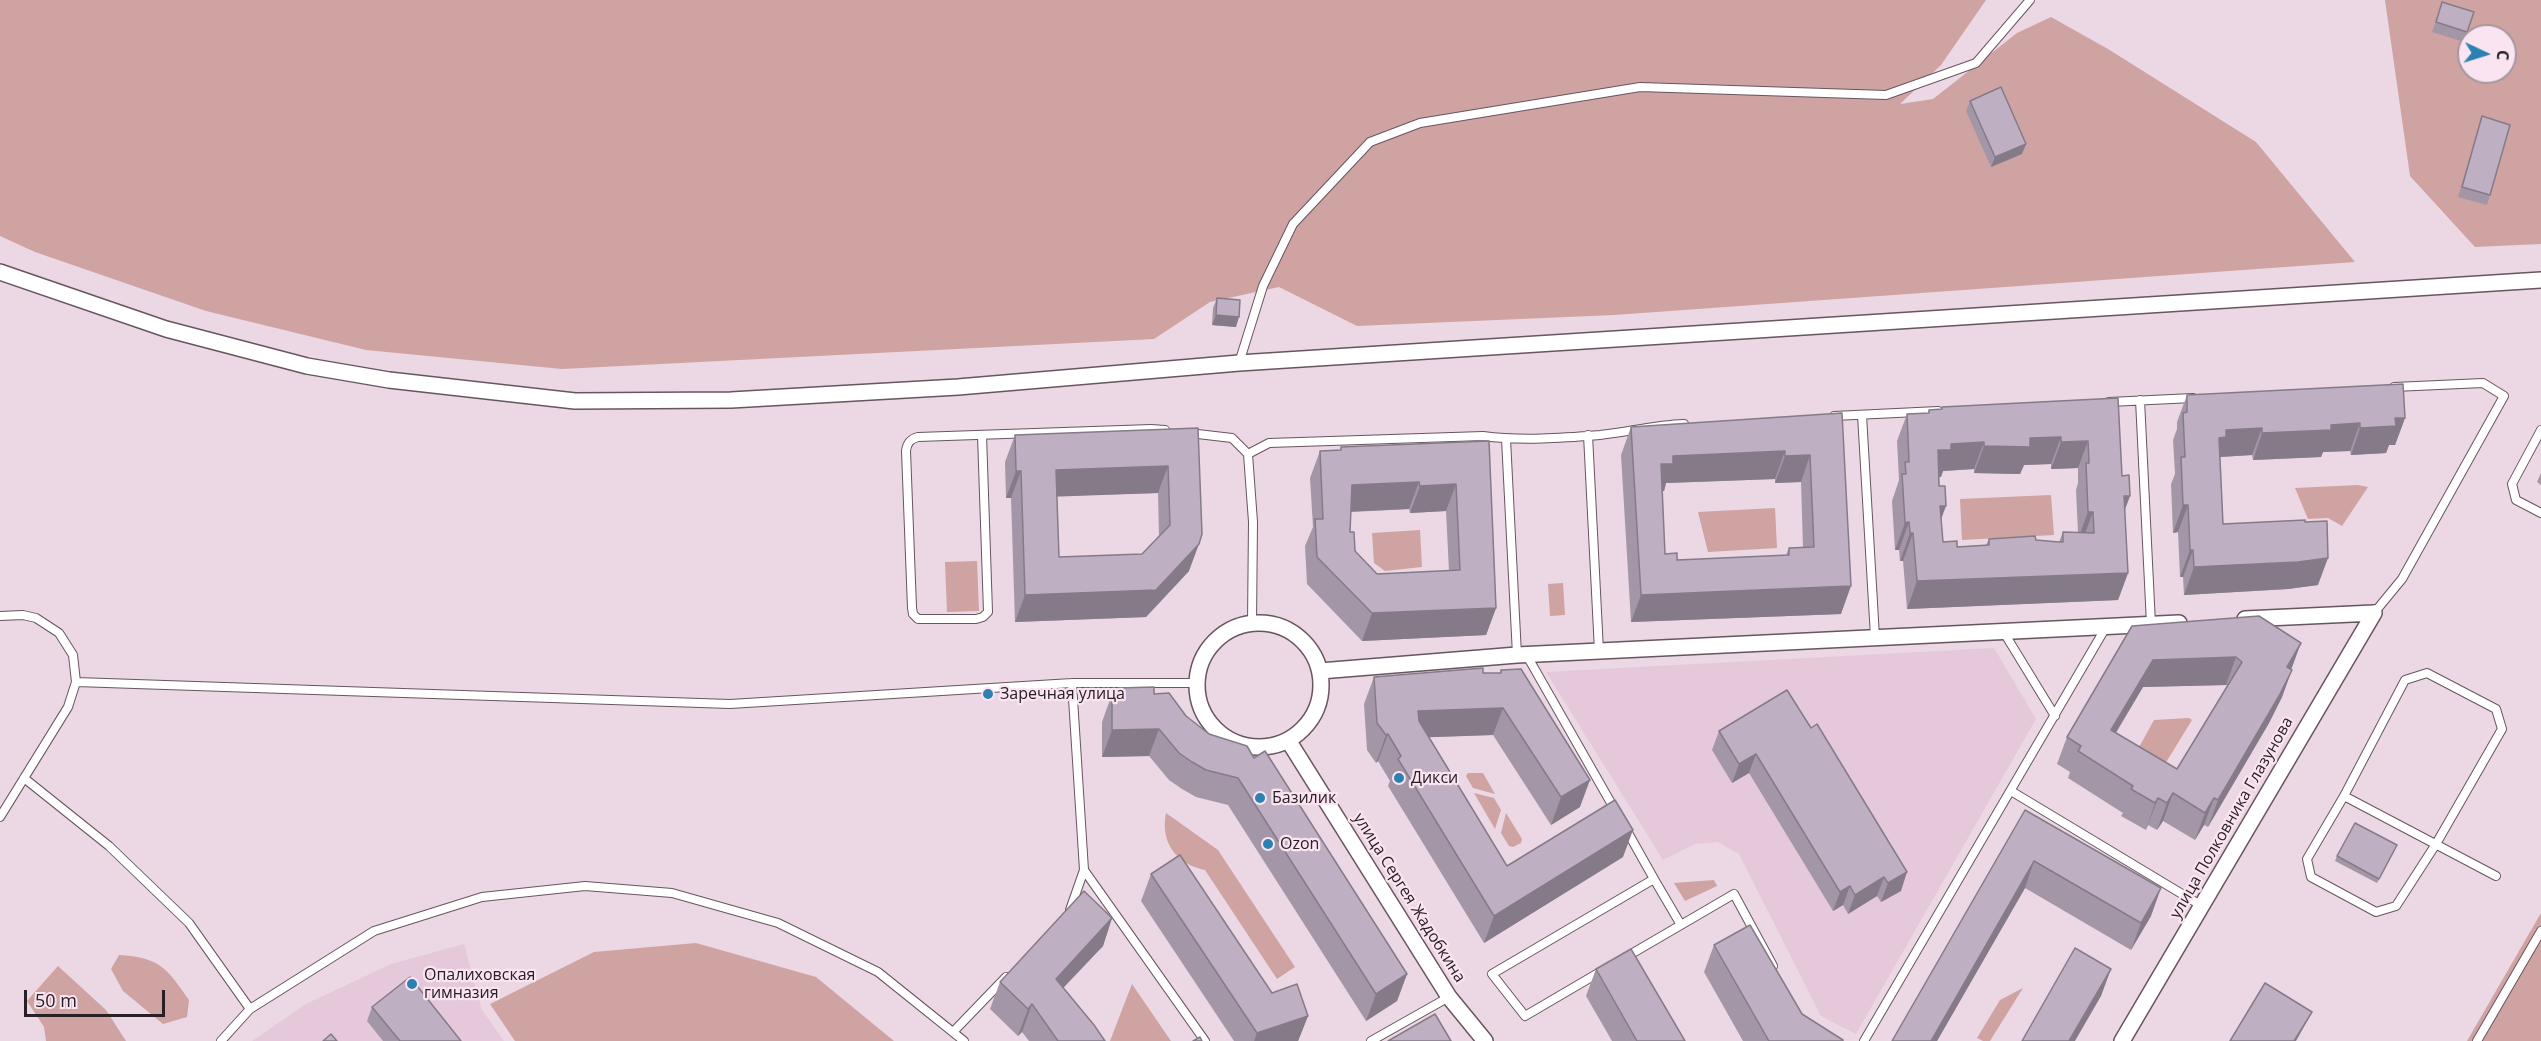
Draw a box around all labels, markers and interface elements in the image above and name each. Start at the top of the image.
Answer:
north arrow [2457,24,2517,84]
text: С [2492,49,2514,61]
place label: Заречная улица [1000,684,1125,704]
marker: Заречная улица [981,687,995,701]
street label: улица Полковника Глазунова [2166,714,2298,922]
place label: Дикси [1411,768,1458,788]
marker: Дикси [1392,771,1406,785]
place label: Базилик [1272,788,1336,808]
marker: Базилик [1253,791,1267,805]
street label: улица Сергея Жадобкина [1349,810,1469,986]
place label: Ozon [1280,834,1319,854]
marker: Ozon [1261,837,1275,851]
place label: Опалиховская гимназия [424,965,535,1003]
marker: Опалиховская гимназия [405,977,419,991]
scale bar [27,978,168,1016]
text: 50 m [35,988,77,1012]

